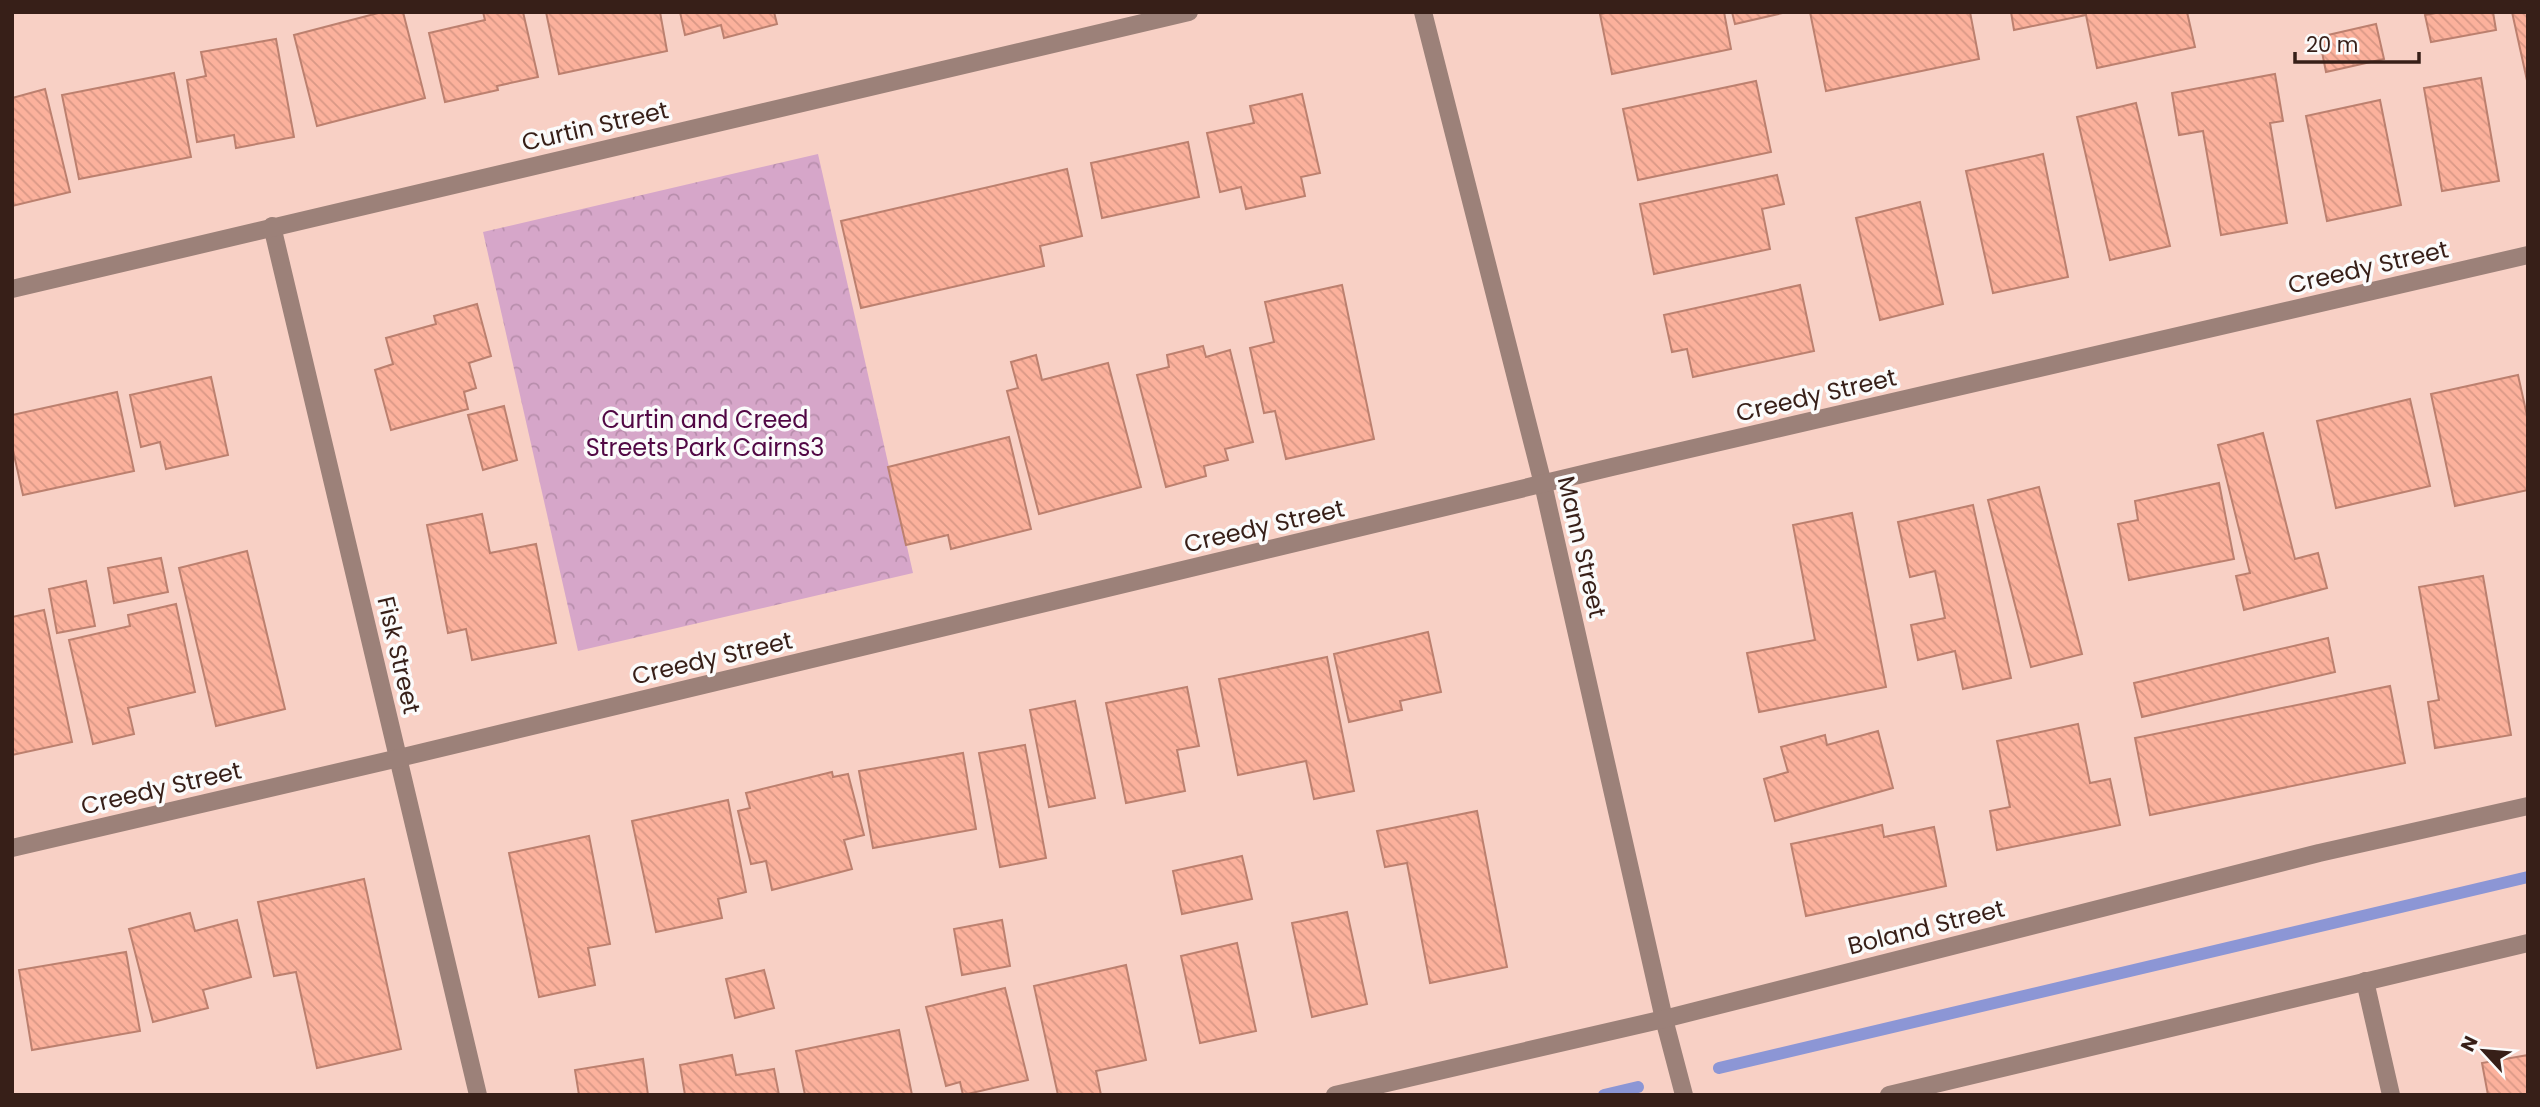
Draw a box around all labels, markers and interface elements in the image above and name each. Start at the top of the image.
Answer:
scale bar [2295,21,2419,65]
text: 20 m [2306,30,2359,59]
street label: Curtin Street [518,93,672,159]
street label: Creedy Street [2285,233,2451,301]
street label: Creedy Street [1733,361,1899,429]
park label: Curtin and Creed Streets Park Cairns3 [586,403,824,464]
street label: Mann Street [1550,473,1614,621]
street label: Creedy Street [1181,492,1347,560]
street label: Fisk Street [369,593,429,717]
street label: Creedy Street [629,624,795,692]
street label: Creedy Street [78,754,244,822]
street label: Boland Street [1844,892,2008,962]
north arrow [2449,1016,2519,1086]
text: N [2454,1031,2484,1056]

